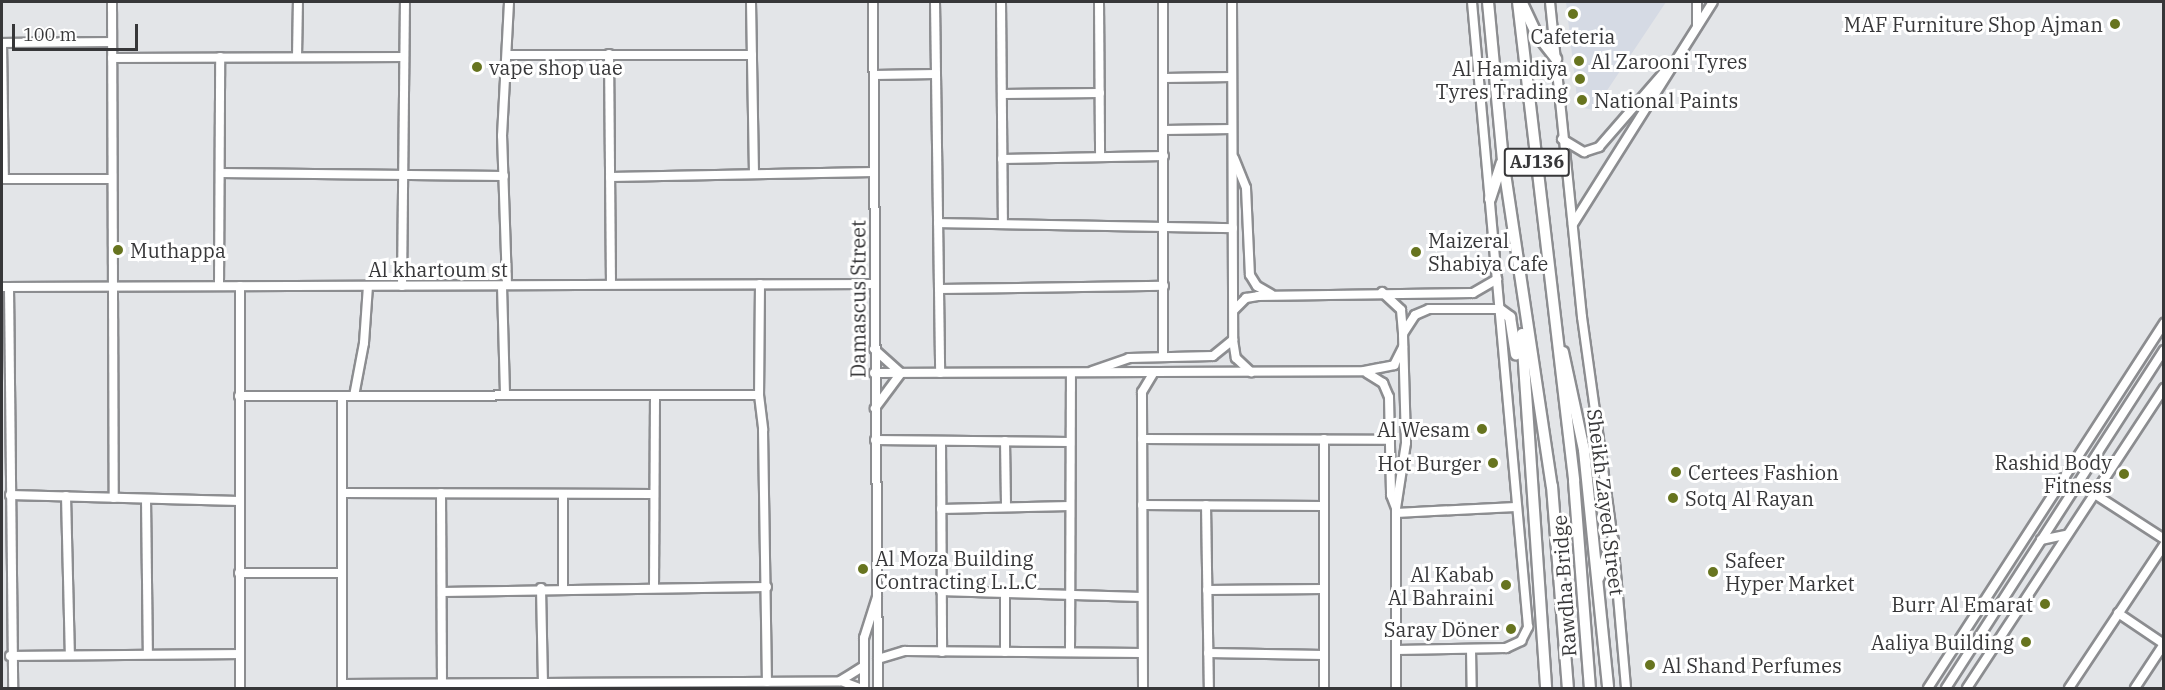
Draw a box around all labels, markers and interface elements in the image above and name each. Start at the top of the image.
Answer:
marker: Cafeteria [1566,7,1580,21]
scale bar [15,12,141,50]
place label: MAF Furniture Shop Ajman [1844,12,2103,36]
marker: MAF Furniture Shop Ajman [2108,17,2122,31]
text: 100 m [23,23,77,46]
place label: Cafeteria [1531,24,1615,48]
place label: Al Zarooni Tyres [1591,49,1747,73]
marker: Al Zarooni Tyres [1572,54,1586,68]
place label: vape shop uae [489,55,623,79]
place label: Al Hamidiya Tyres Trading [1436,56,1568,103]
marker: vape shop uae [470,60,484,74]
marker: Al Hamidiya Tyres Trading [1573,72,1587,86]
place label: National Paints [1594,88,1738,112]
marker: National Paints [1575,93,1589,107]
road number: AJ136 [1502,147,1572,177]
street label: Damascus Street [846,220,870,378]
place label: Maizeral Shabiya Cafe [1428,228,1548,275]
place label: Muthappa [130,238,226,262]
marker: Muthappa [111,243,125,257]
marker: Maizeral Shabiya Cafe [1409,245,1423,259]
street label: Al khartoum st [368,257,508,281]
street label: Sheikh Zayed Street [1583,407,1629,597]
place label: Al Wesam [1377,417,1470,441]
marker: Al Wesam [1475,422,1489,436]
place label: Rashid Body Fitness [1995,450,2112,497]
place label: Hot Burger [1378,451,1481,475]
marker: Hot Burger [1486,456,1500,470]
place label: Certees Fashion [1688,460,1839,484]
marker: Certees Fashion [1669,465,1683,479]
marker: Rashid Body Fitness [2117,467,2131,481]
place label: Sotq Al Rayan [1685,486,1814,510]
marker: Sotq Al Rayan [1666,491,1680,505]
street label: Rawdha Bridge [1547,514,1581,658]
place label: Al Moza Building Contracting L.L.C [875,546,1037,593]
place label: Safeer Hyper Market [1725,548,1854,595]
marker: Al Moza Building Contracting L.L.C [856,562,870,576]
place label: Al Kabab Al Bahraini [1388,562,1494,609]
marker: Safeer Hyper Market [1706,565,1720,579]
marker: Al Kabab Al Bahraini [1499,578,1513,592]
place label: Burr Al Emarat [1891,592,2033,616]
marker: Burr Al Emarat [2038,597,2052,611]
place label: Saray Döner [1384,617,1499,641]
marker: Saray Döner [1504,622,1518,636]
place label: Aaliya Building [1871,630,2014,654]
marker: Aaliya Building [2019,635,2033,649]
place label: Al Shand Perfumes [1662,653,1842,677]
marker: Al Shand Perfumes [1643,658,1657,672]

